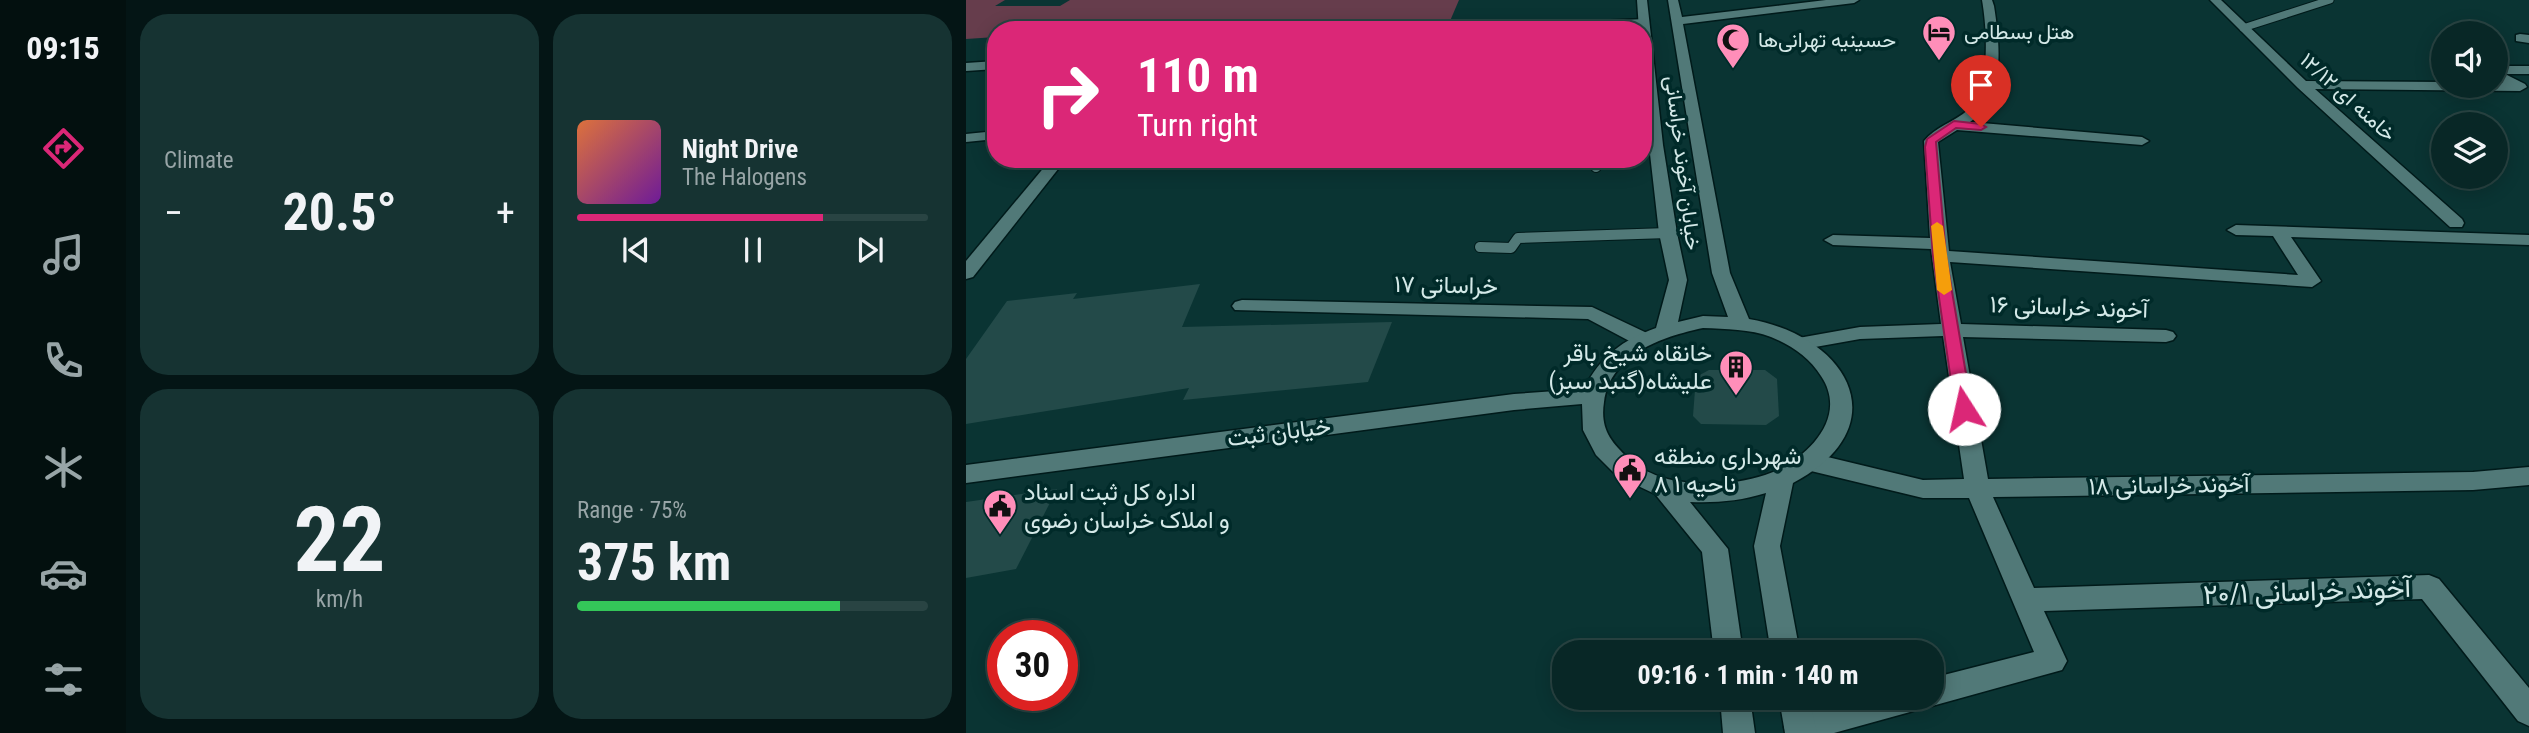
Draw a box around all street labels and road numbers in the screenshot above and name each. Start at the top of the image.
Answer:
street label: خامنه ای ۱۲/۱۲ [2295,48,2401,146]
street label: خیابان آخوند خراسانی [1659,74,1706,252]
street label: خراساتی ۱۷ [1394,270,1498,301]
street label: آخوند خراسانی ۱۶ [1989,290,2151,325]
street label: خیابان ثبت [1226,412,1332,452]
street label: آخوند خراسانی ۱۸ [2088,470,2252,501]
street label: آخوند خراسانی ۲۰/۱ [2202,571,2414,612]

